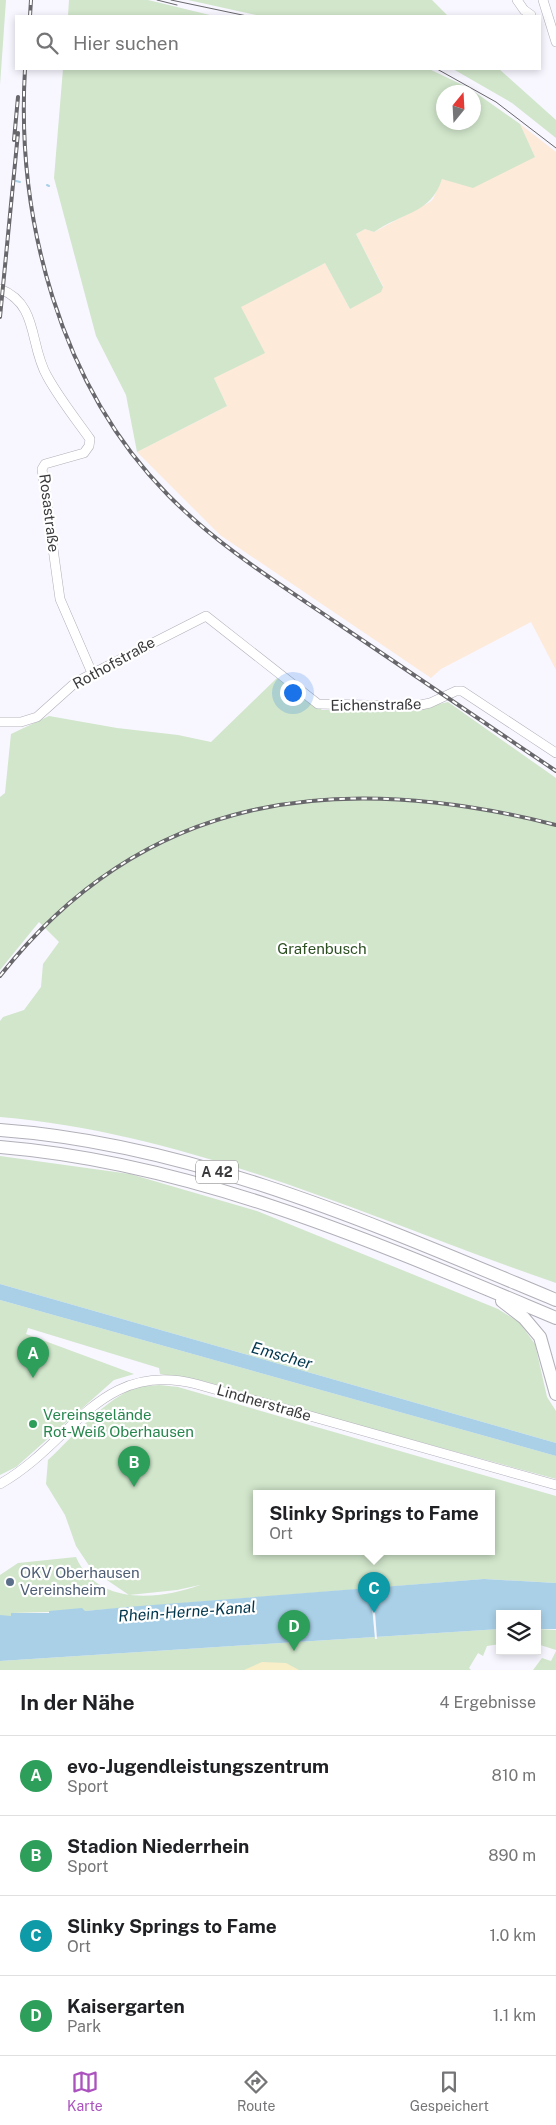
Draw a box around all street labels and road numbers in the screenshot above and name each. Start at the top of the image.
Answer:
street label: Rosastraße [36,473,63,553]
street label: Rothofstraße [70,633,158,692]
street label: Eichenstraße [330,695,422,714]
road number: A 42 [196,1160,238,1184]
street label: Lindnerstraße [215,1381,313,1424]

